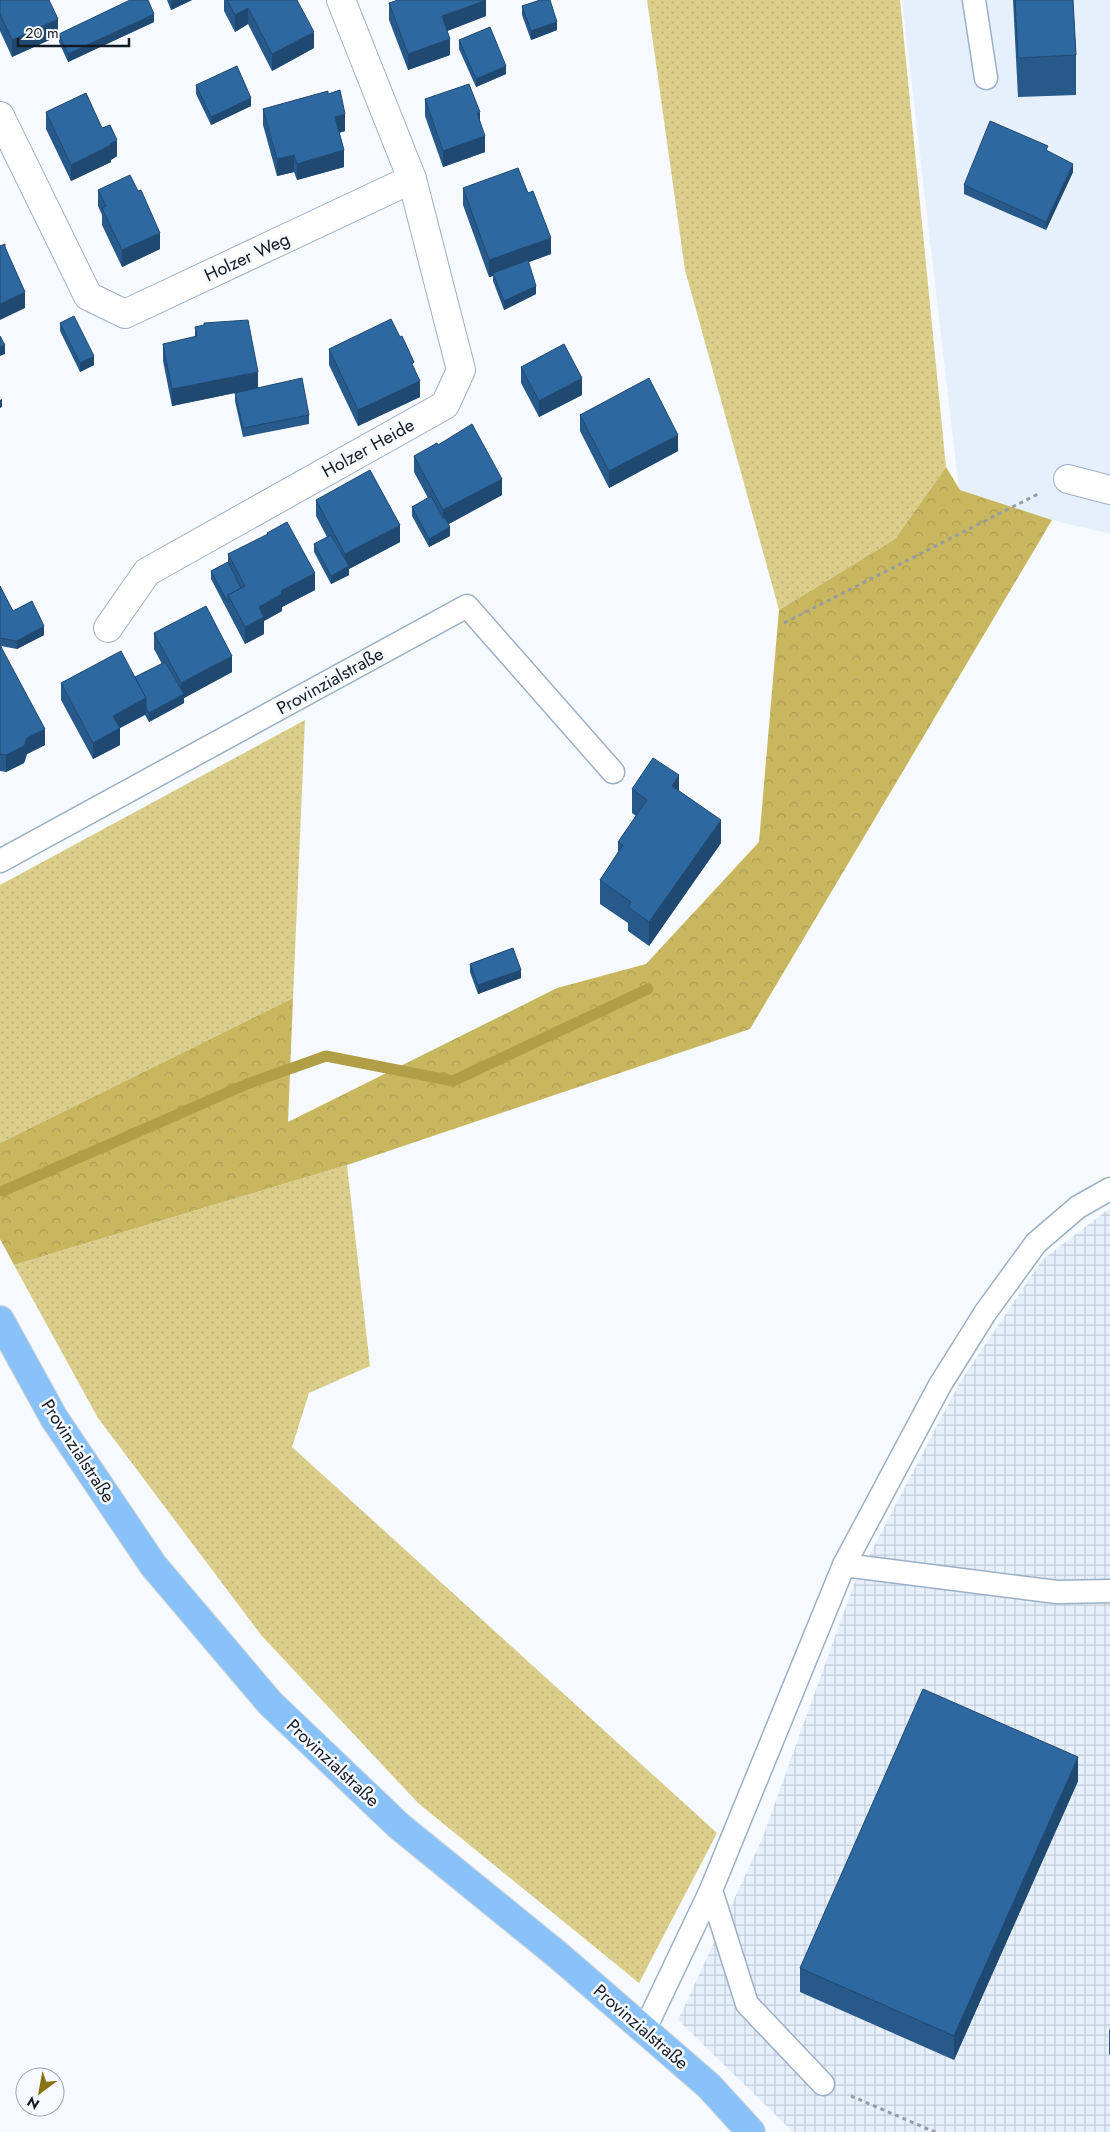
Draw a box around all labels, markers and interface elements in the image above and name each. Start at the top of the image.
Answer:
scale bar [18,15,129,47]
text: 20 m [25,22,59,44]
street label: Holzer Weg [200,226,294,288]
street label: Holzer Heide [317,412,419,484]
street label: Provinzialstraße [272,641,388,721]
street label: Provinzialstraße [35,1394,121,1508]
street label: Provinzialstraße [281,1713,385,1813]
street label: Provinzialstraße [588,1978,694,2076]
north arrow [15,2067,65,2117]
text: N [23,2092,43,2114]

